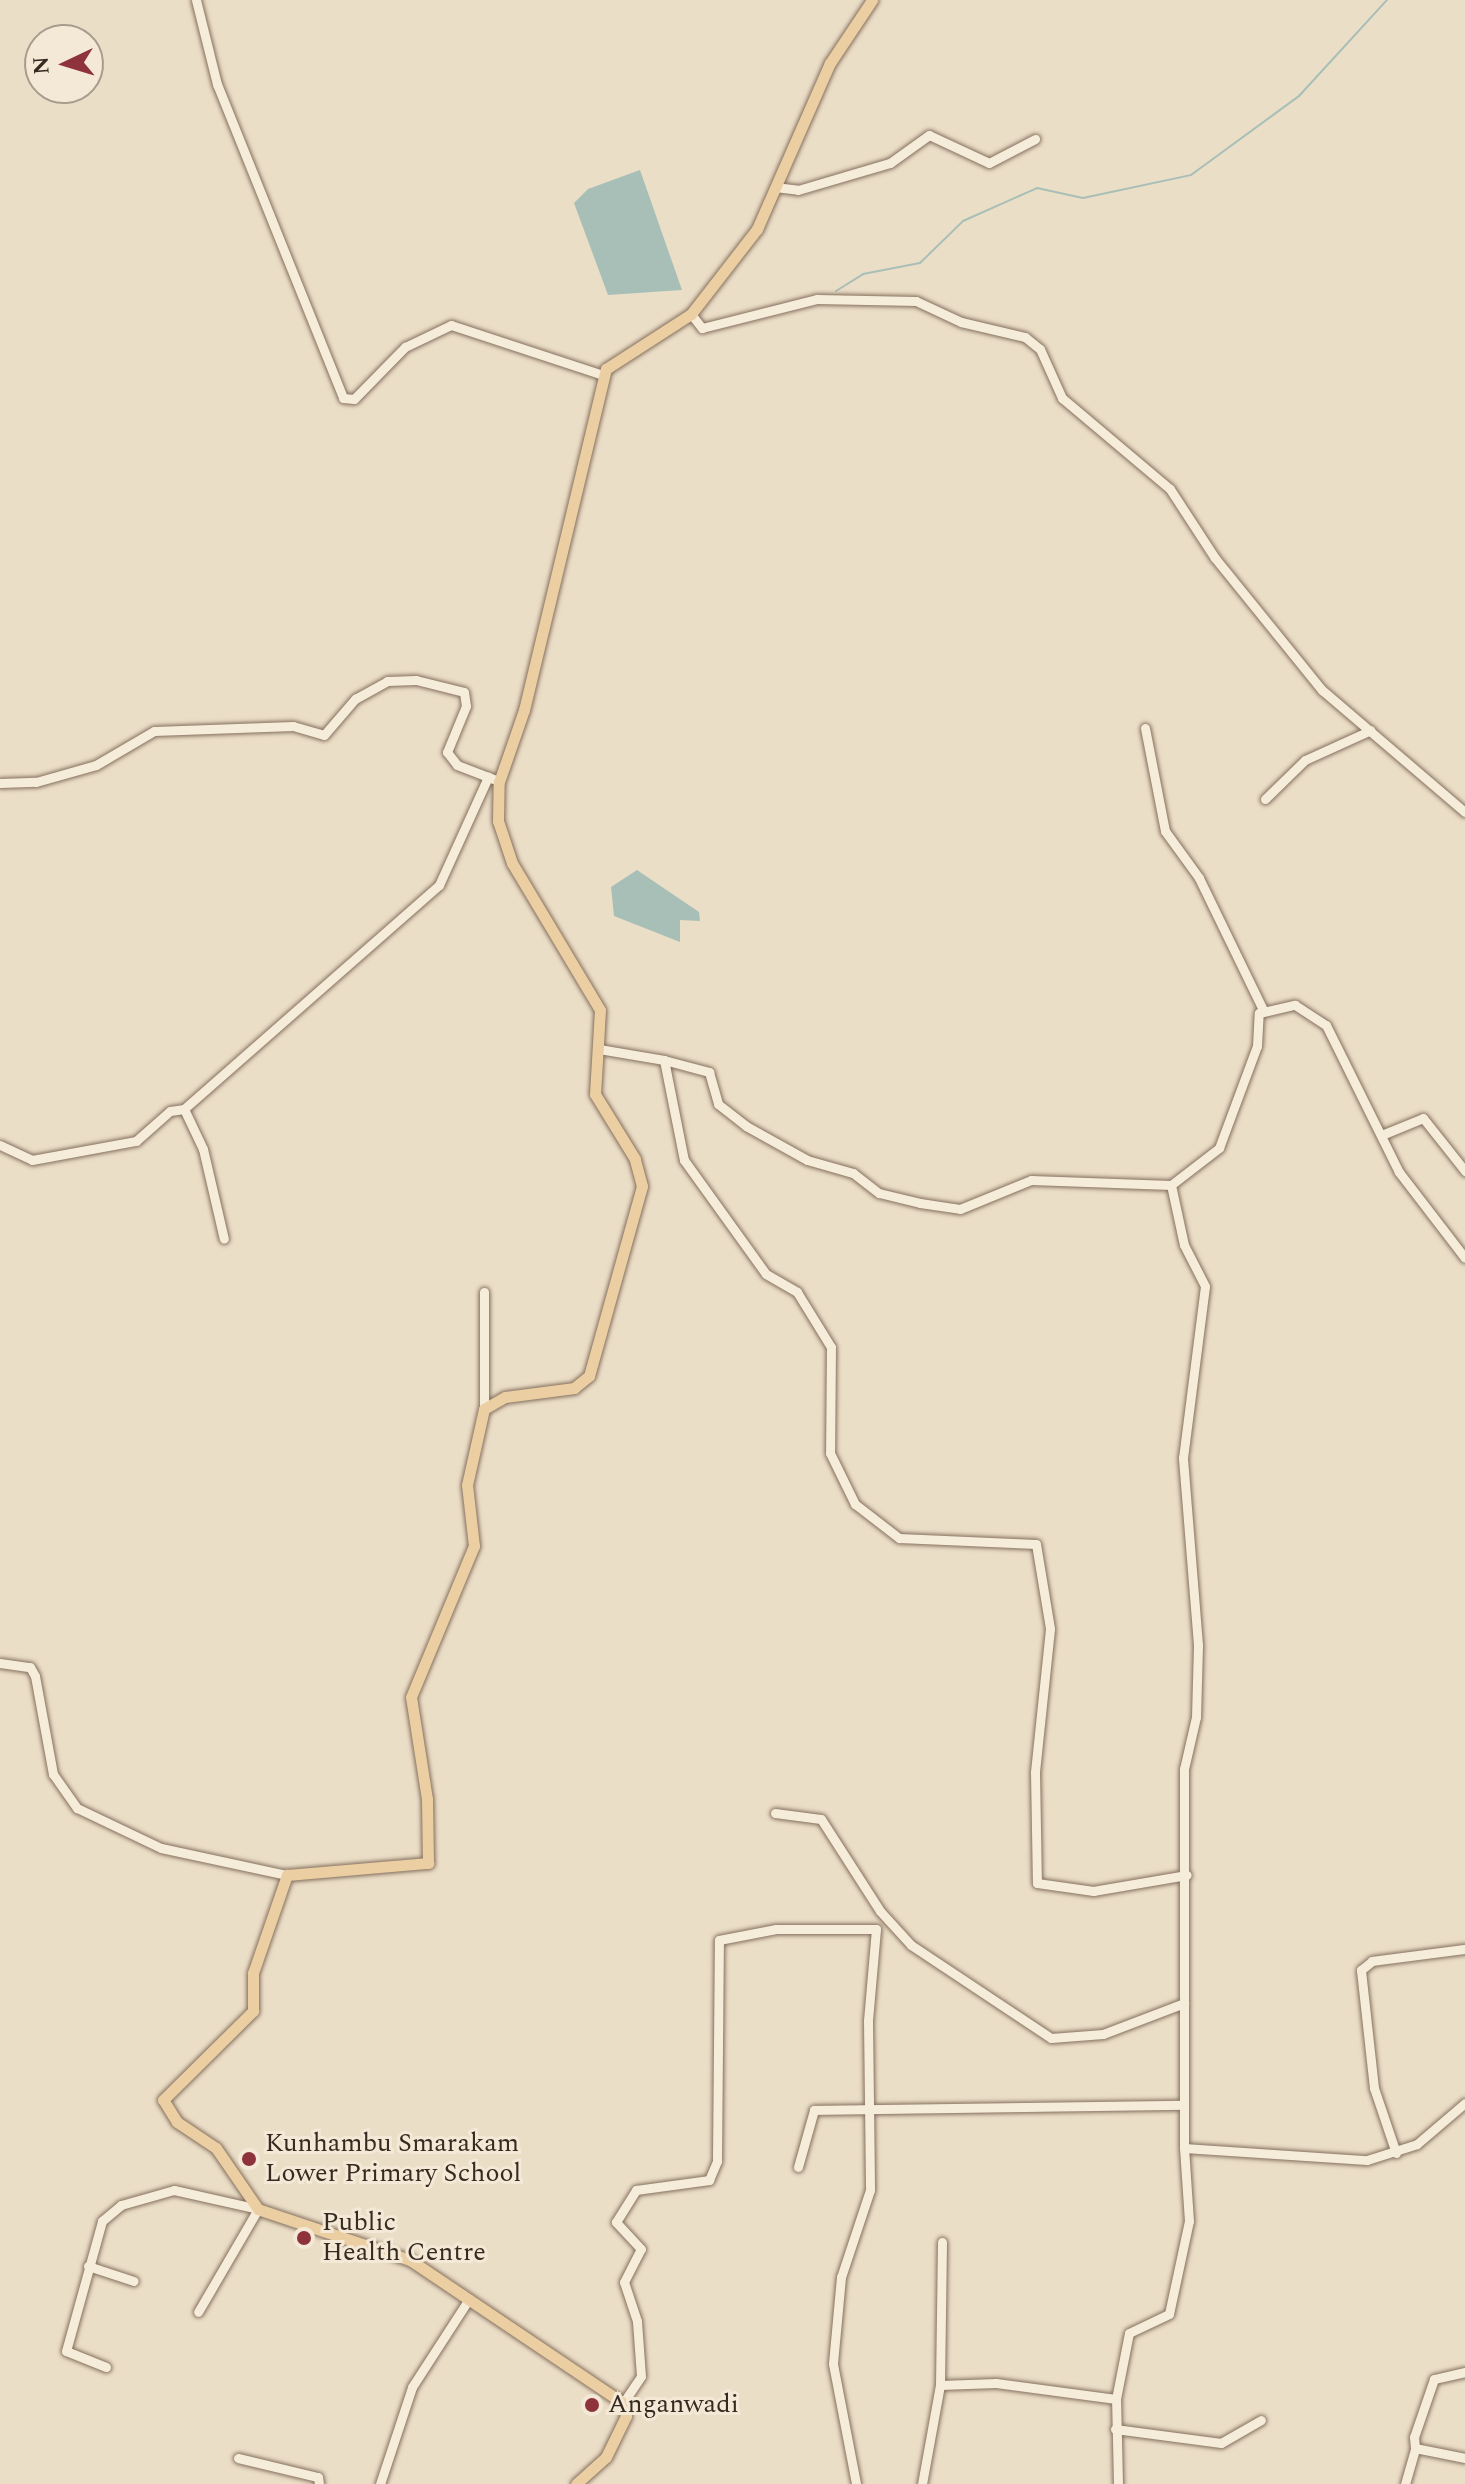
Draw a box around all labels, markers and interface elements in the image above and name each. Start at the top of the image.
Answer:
north arrow [24,24,104,104]
text: N [24,55,59,76]
place label: Kunhambu Smarakam Lower Primary School [265,2128,521,2190]
marker: Kunhambu Smarakam Lower Primary School [240,2150,258,2168]
place label: Public Health Centre [322,2207,486,2268]
marker: Public Health Centre [293,2227,315,2249]
place label: Anganwadi [608,2389,739,2421]
marker: Anganwadi [583,2396,601,2414]

